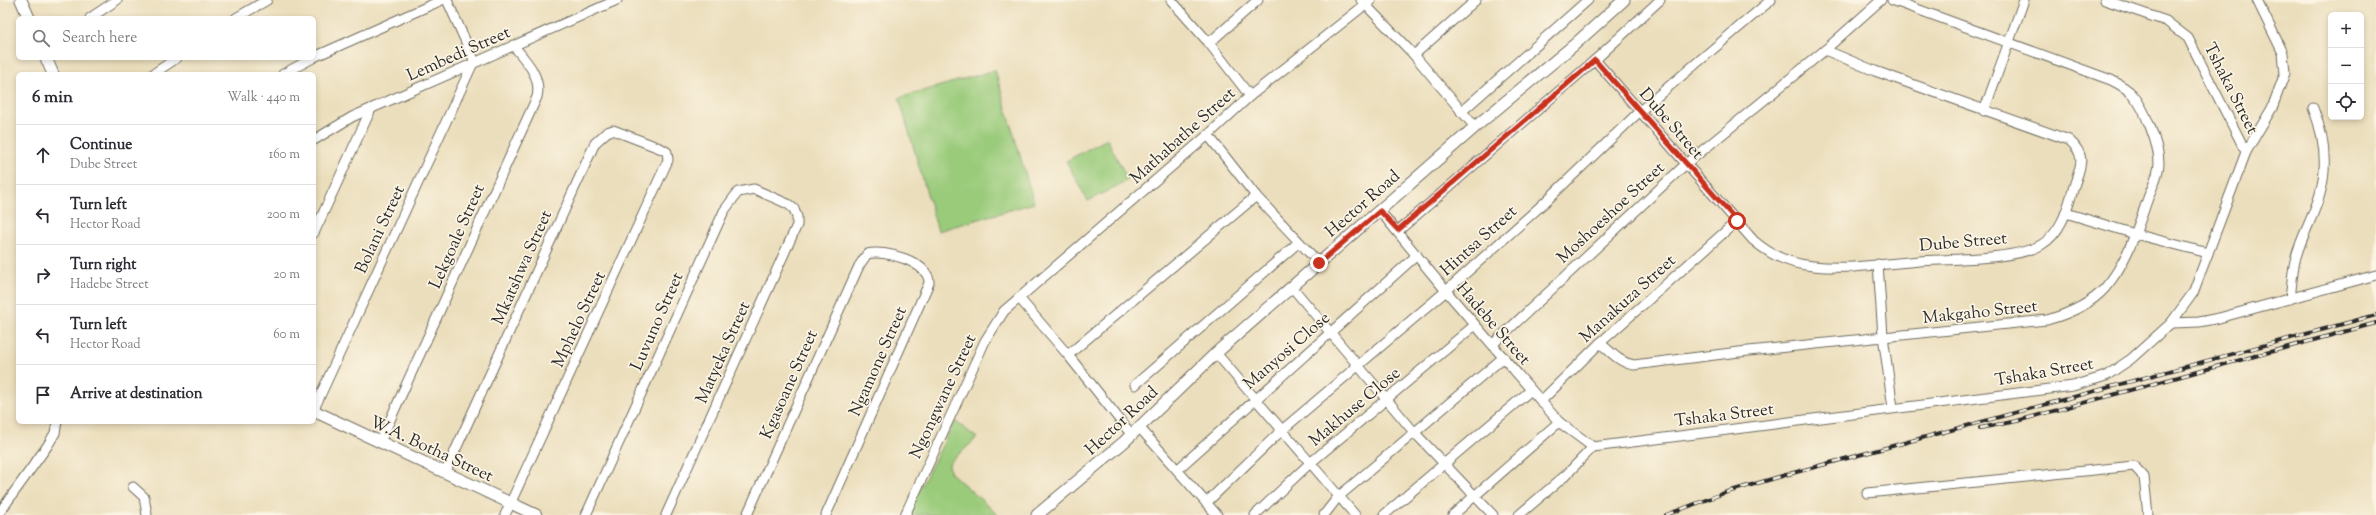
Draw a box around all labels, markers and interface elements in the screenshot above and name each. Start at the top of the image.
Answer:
map controls [2328,12,2364,120]
button: + [2328,12,2364,48]
search box [16,16,316,60]
street label: Lembedi Street [403,21,515,88]
icon: search [30,27,52,49]
text: Search here [62,28,137,49]
street label: Tshaka Street [2197,39,2264,139]
button: − [2328,48,2364,84]
street label: Mathabathe Street [1125,82,1242,190]
street label: Dube Street [1633,83,1708,165]
button: locate [2328,84,2364,120]
text: 6 min [32,86,73,110]
text: Walk · 440 m [227,89,300,107]
text: Continue [70,135,132,156]
icon: ahead [32,144,54,166]
text: 160 m [269,146,300,164]
text: Dube Street [70,156,137,174]
street label: Moshoeshoe Street [1552,157,1671,270]
street label: Hector Road [1321,165,1406,244]
street label: Lekgoale Street [424,180,492,293]
street label: Bolani Street [350,182,412,278]
text: Turn left [70,195,127,216]
street label: Hintsa Street [1436,200,1523,283]
icon: left [32,204,54,226]
text: 200 m [267,206,300,224]
street label: Mkatshwa Street [487,206,559,329]
route start [1728,212,1746,230]
text: Hector Road [70,216,141,234]
street label: Dube Street [1918,227,2008,259]
street label: Manakuza Street [1575,250,1682,349]
route end [1310,254,1328,272]
text: Turn right [70,255,136,276]
icon: right [32,264,54,286]
text: 20 m [274,266,300,284]
street label: Mphelo Street [547,268,613,372]
street label: Luvuno Street [625,269,690,375]
text: Hadebe Street [70,276,149,294]
street label: Hadebe Street [1450,278,1535,371]
street label: Makgaho Street [1922,295,2039,331]
street label: Matyeka Street [691,298,757,408]
street label: Ngamone Street [844,303,914,421]
street label: Manyosi Close [1239,307,1336,396]
text: Turn left [70,315,127,336]
icon: left [32,324,54,346]
text: 60 m [273,326,300,344]
street label: Kgasoane Street [755,326,825,443]
street label: Ngongwane Street [904,330,983,463]
text: Hector Road [70,336,141,354]
street label: Tshaka Street [1993,352,2096,393]
street label: Makhuse Close [1304,362,1406,453]
street label: Hector Road [1080,381,1165,462]
icon: arrive [32,384,54,406]
text: Arrive at destination [70,384,203,405]
street label: Tshaka Street [1673,398,1775,434]
street label: W.A. Botha Street [365,411,497,489]

